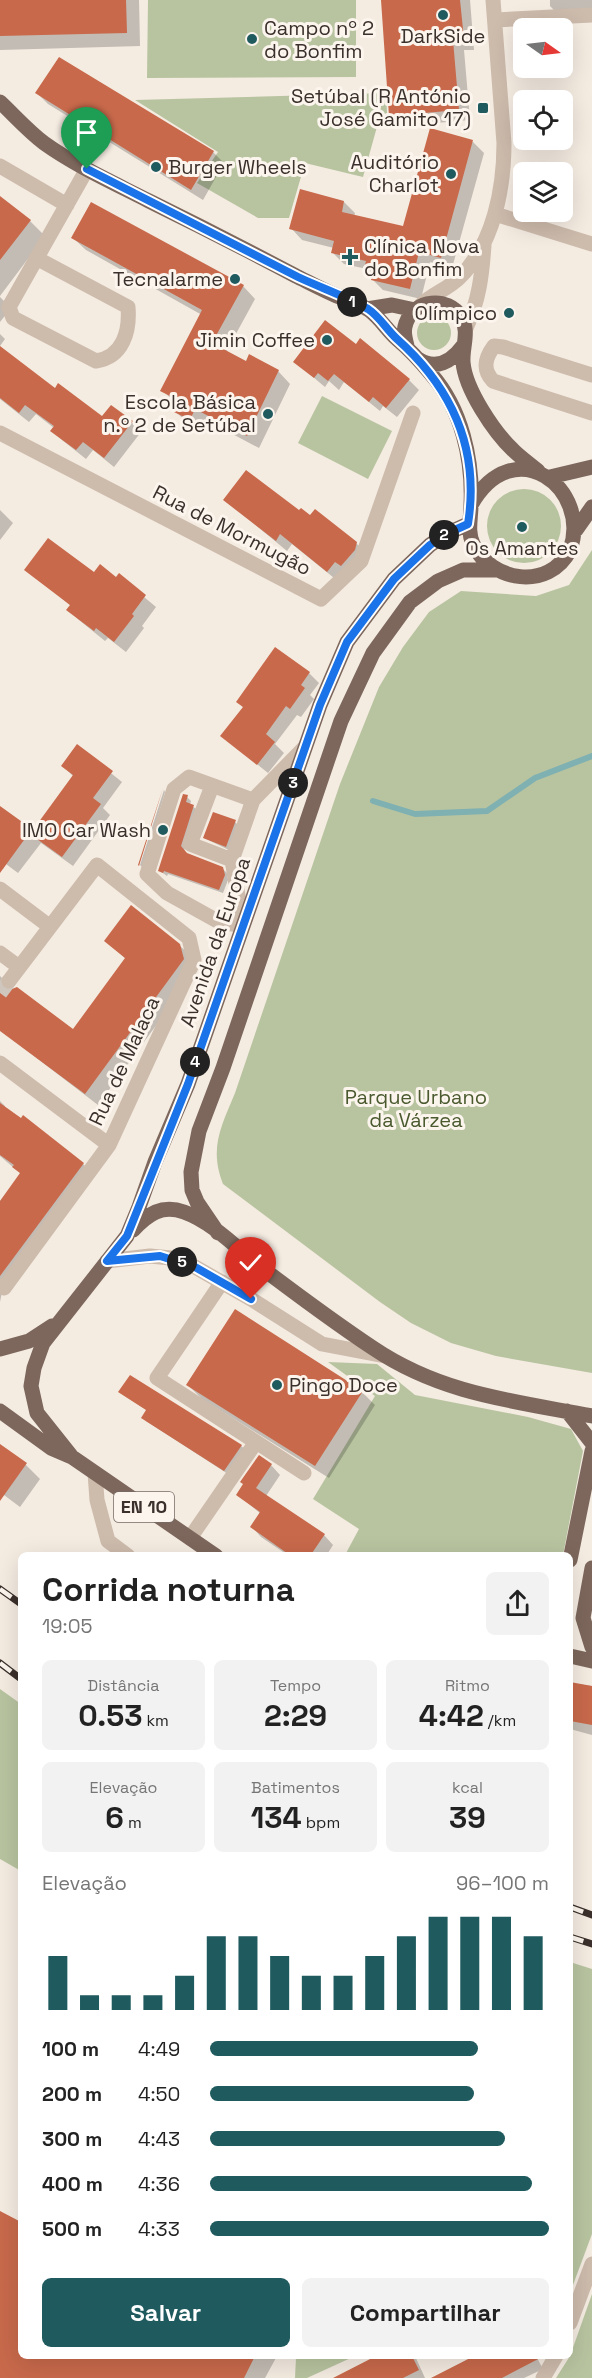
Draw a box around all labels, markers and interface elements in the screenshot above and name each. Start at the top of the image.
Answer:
marker: DarkSide [436,8,450,22]
place label: Campo nº 2 do Bonfim [264,15,374,64]
north arrow [513,18,573,78]
map controls [513,18,573,222]
place label: DarkSide [401,23,485,49]
marker: Campo nº 2 do Bonfim [245,32,259,46]
place label: Setúbal (R António José Gamito 17) [291,83,471,132]
button: locate [513,90,573,150]
marker: Setúbal (R António José Gamito 17) [476,101,490,115]
pin [61,107,112,169]
icon: arrive [70,116,103,149]
place label: Auditório Charlot [350,149,439,198]
place label: Burger Wheels [168,154,307,180]
marker: Burger Wheels [149,160,163,174]
button: layers [513,162,573,222]
marker: Auditório Charlot [444,167,458,181]
place label: Clínica Nova do Bonfim [364,233,480,282]
marker: Clínica Nova do Bonfim [341,248,359,266]
place label: Tecnalarme [113,266,223,292]
marker: Tecnalarme [228,272,242,286]
pin: 1 [337,287,367,317]
text: 1 [348,291,356,312]
place label: Olímpico [415,300,497,326]
marker: Olímpico [502,306,516,320]
place label: Jimin Coffee [195,327,315,353]
marker: Jimin Coffee [320,333,334,347]
place label: Escola Básica n.º 2 de Setúbal [103,389,256,438]
marker: Escola Básica n.º 2 de Setúbal [261,407,275,421]
street label: Rua de Mormugão [148,479,316,581]
pin: 2 [429,520,459,550]
marker: Os Amantes [515,520,529,534]
text: 2 [439,524,449,545]
place label: Os Amantes [465,535,579,561]
pin: 3 [278,768,308,798]
text: 3 [288,772,298,793]
place label: IMO Car Wash [22,817,151,843]
marker: IMO Car Wash [156,823,170,837]
street label: Avenida da Europa [174,854,256,1030]
street label: Rua de Malaca [83,992,165,1130]
pin: 4 [180,1047,210,1077]
text: 4 [190,1051,200,1072]
park label: Parque Urbano da Várzea [345,1084,487,1133]
pin [225,1237,276,1299]
icon: check [234,1246,267,1279]
pin: 5 [167,1247,197,1277]
text: 5 [177,1251,187,1272]
place label: Pingo Doce [289,1372,398,1398]
marker: Pingo Doce [270,1378,284,1392]
road number: EN 10 [114,1492,174,1522]
text: Corrida noturna [42,1569,295,1611]
button: share [486,1572,549,1635]
text: 19:05 [42,1613,92,1639]
text: Distância [88,1675,159,1696]
text: Tempo [270,1675,321,1696]
text: Ritmo [445,1675,490,1696]
text: 0.53 [78,1696,142,1735]
text: 2:29 [264,1696,327,1735]
text: 4:42 [419,1696,484,1735]
text: km [142,1710,169,1731]
text: /km [484,1710,516,1731]
text: Elevação [90,1777,157,1798]
text: Batimentos [251,1777,340,1798]
text: kcal [452,1777,483,1798]
text: 6 [105,1798,124,1837]
text: 134 [251,1798,302,1837]
text: 39 [449,1798,486,1837]
text: m [124,1812,142,1833]
text: bpm [302,1812,340,1833]
text: Elevação [42,1870,127,1896]
text: 96–100 m [456,1870,549,1896]
text: 100 m [42,2036,99,2062]
text: 4:49 [138,2036,180,2062]
text: 200 m [42,2081,102,2107]
text: 4:50 [138,2081,180,2107]
text: 300 m [42,2126,102,2152]
text: 4:43 [138,2126,180,2152]
text: 400 m [42,2171,103,2197]
text: 4:36 [138,2171,180,2197]
text: 500 m [42,2216,102,2242]
text: 4:33 [138,2216,180,2242]
button: Salvar [42,2278,290,2347]
button: Compartilhar [302,2278,549,2347]

